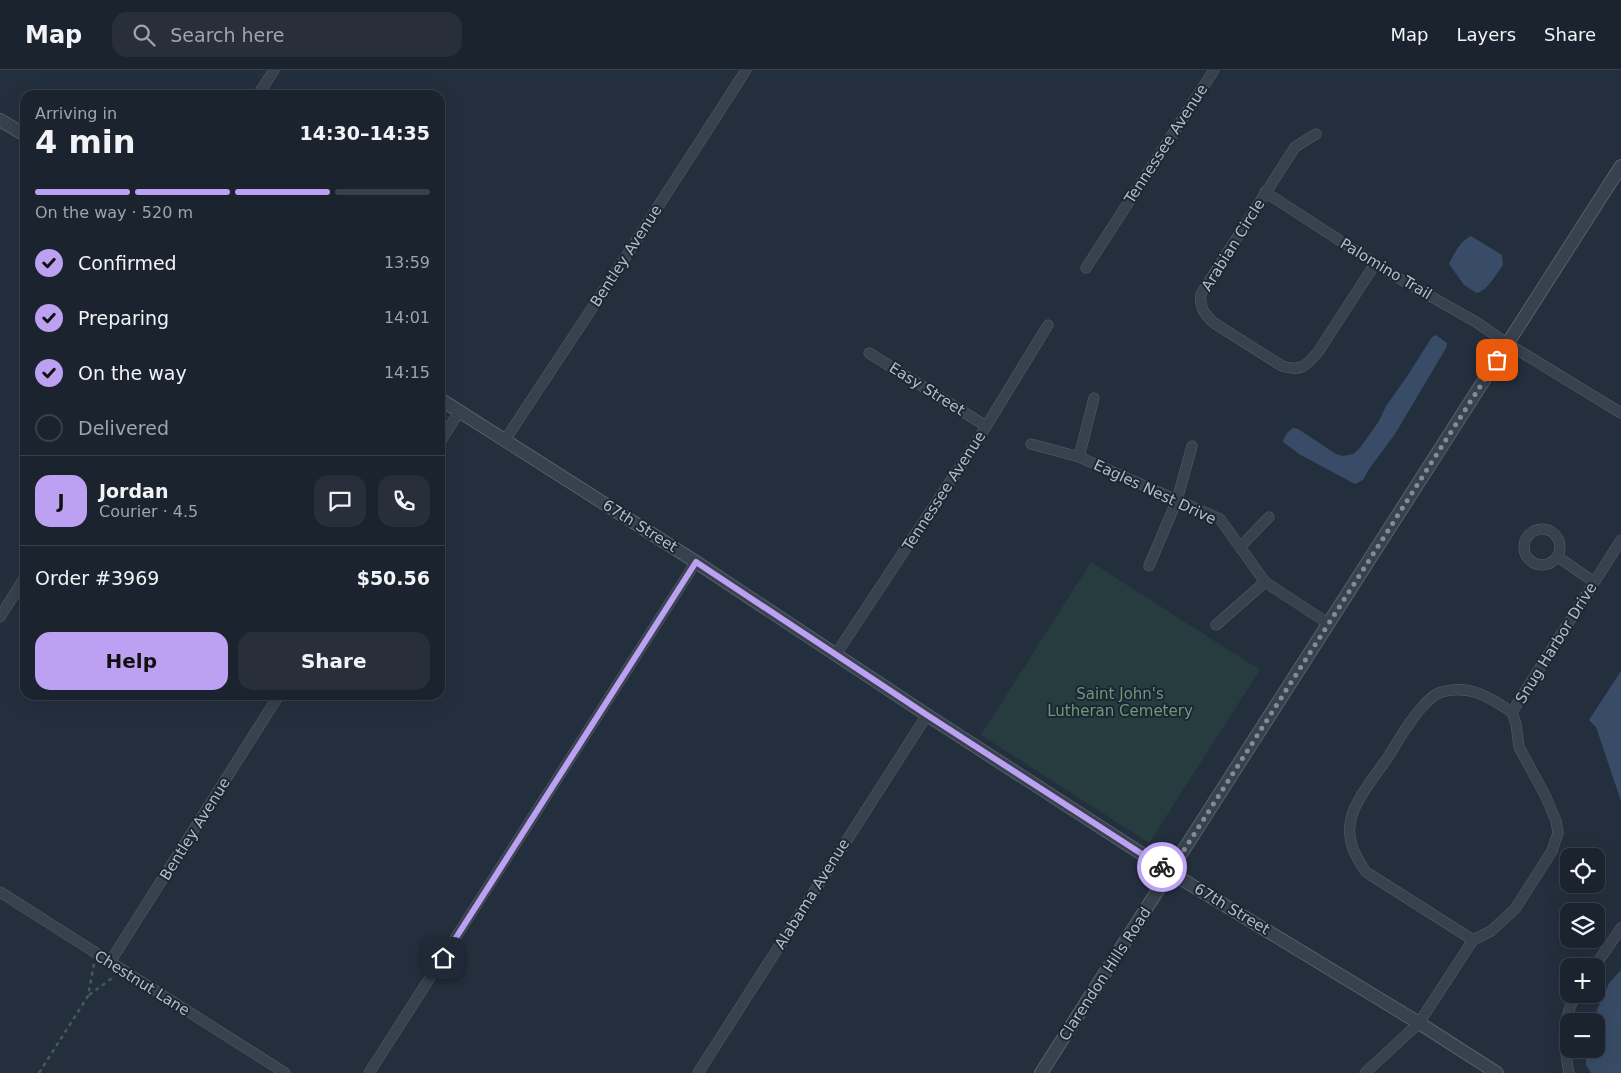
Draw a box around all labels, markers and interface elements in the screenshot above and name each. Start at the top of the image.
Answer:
search box [112,12,462,57]
text: Map [25,21,82,49]
icon: search [130,21,158,49]
text: Search here [170,24,284,46]
text: Map [1390,24,1428,45]
text: Layers [1456,24,1516,45]
text: Share [1544,24,1596,45]
street label: Tennessee Avenue [1120,81,1211,208]
text: Arriving in [35,104,117,123]
text: 14:30–14:35 [300,122,430,144]
text: 4 min [35,123,136,161]
street label: Arabian Circle [1198,196,1268,294]
street label: Bentley Avenue [586,202,666,310]
text: On the way · 520 m [35,203,193,222]
street label: Palomino Trail [1337,235,1435,303]
icon: check [35,249,63,277]
text: Confirmed [78,252,177,274]
text: 13:59 [384,253,430,272]
icon: check [35,304,63,332]
text: Preparing [78,307,169,329]
text: 14:01 [384,308,430,327]
pin [1476,339,1518,381]
icon: bag [1483,346,1511,374]
icon: check [35,359,63,387]
street label: Easy Street [886,359,968,419]
text: On the way [78,362,187,384]
text: 14:15 [384,363,430,382]
text: Delivered [78,417,169,439]
street label: Tennessee Avenue [898,428,989,555]
street label: Eagles Nest Drive [1091,456,1219,528]
button: chat [314,475,366,527]
button: phone [378,475,430,527]
text: Jordan [99,480,168,502]
text: J [57,490,65,512]
street label: 67th Street [599,496,681,556]
text: Courier · 4.5 [99,502,198,521]
text: Order #3969 [35,567,159,589]
text: $50.56 [357,567,430,589]
street label: Snug Harbor Drive [1512,579,1600,707]
button: Help [35,632,228,690]
button: Share [238,632,430,690]
park label: Saint John's Lutheran Cemetery [1047,685,1193,720]
street label: Bentley Avenue [156,774,234,884]
street label: Alabama Avenue [771,836,853,952]
courier [1137,842,1187,892]
map controls [1560,848,1605,1058]
button: locate [1560,848,1605,893]
icon: bike [1148,853,1176,881]
street label: 67th Street [1191,879,1273,939]
button: layers [1560,903,1605,948]
street label: Clarendon Hills Road [1055,904,1155,1044]
pin [422,937,464,979]
icon: home [429,944,457,972]
street label: Chestnut Lane [91,947,193,1019]
button: + [1560,958,1605,1003]
button: − [1560,1013,1605,1058]

